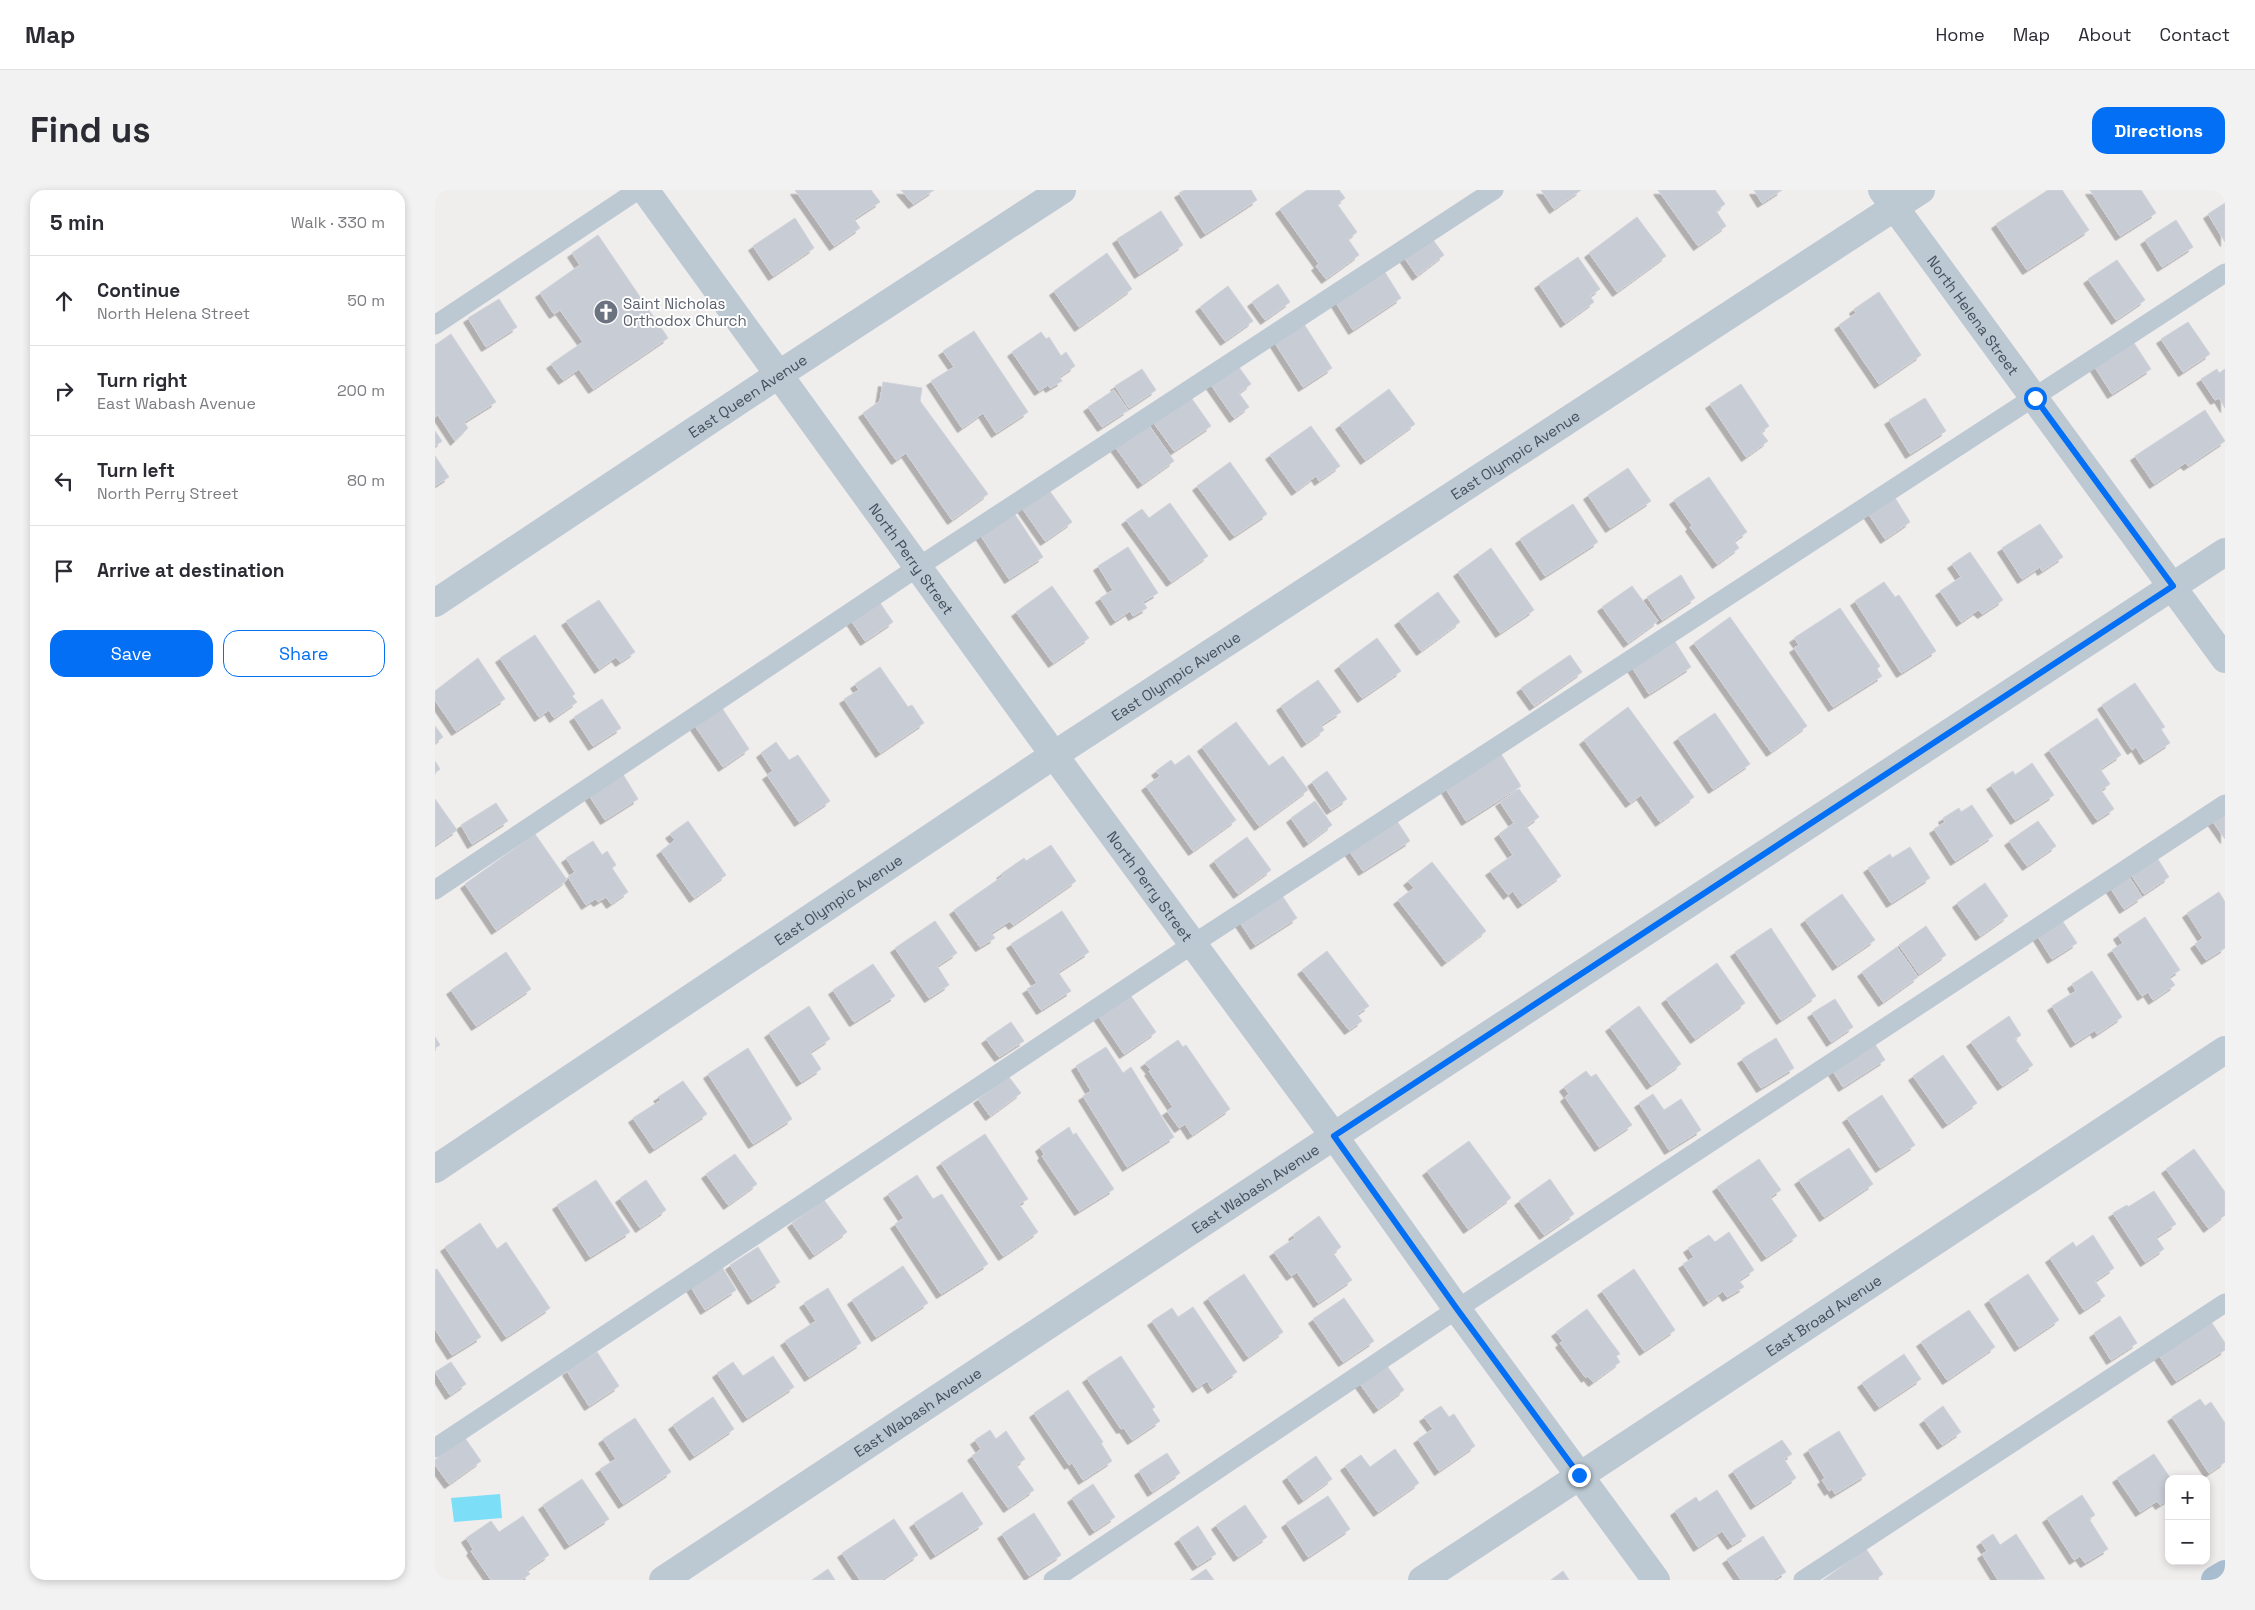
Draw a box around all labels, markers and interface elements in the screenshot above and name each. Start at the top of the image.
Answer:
text: Map [25,19,75,50]
text: Home [1936,23,1985,46]
text: Map [2013,23,2050,46]
text: About [2078,23,2132,46]
text: Contact [2160,23,2230,46]
button: Directions [2092,107,2225,154]
text: Find us [30,108,151,152]
text: 5 min [50,209,104,236]
text: Walk · 330 m [291,212,385,233]
street label: North Helena Street [1923,251,2024,379]
text: Continue [97,278,180,303]
icon: ahead [50,287,78,315]
text: 50 m [347,290,385,311]
place label: Saint Nicholas Orthodox Church [623,294,747,330]
church icon: Saint Nicholas Orthodox Church [593,299,619,325]
text: North Helena Street [97,303,250,324]
street label: East Queen Avenue [684,349,810,442]
text: Turn right [97,368,187,393]
icon: right [50,377,78,405]
text: 200 m [337,380,385,401]
route start [2024,387,2047,410]
text: East Wabash Avenue [97,393,256,414]
street label: East Olympic Avenue [1447,405,1583,504]
text: Turn left [97,458,175,483]
icon: left [50,467,78,495]
text: 80 m [347,470,385,491]
text: North Perry Street [97,483,239,504]
street label: North Perry Street [865,499,958,618]
icon: arrive [50,557,78,585]
text: Arrive at destination [97,558,285,583]
street label: East Olympic Avenue [1108,627,1244,725]
button: Save [50,630,213,677]
button: Share [223,630,385,677]
street label: North Perry Street [1103,827,1197,945]
street label: East Olympic Avenue [770,850,906,949]
street label: East Wabash Avenue [1188,1139,1323,1237]
street label: East Broad Avenue [1762,1270,1885,1360]
street label: East Wabash Avenue [850,1363,985,1461]
route end [1568,1464,1591,1487]
map controls [2165,1475,2210,1565]
button: + [2165,1475,2210,1520]
button: − [2165,1520,2210,1565]

